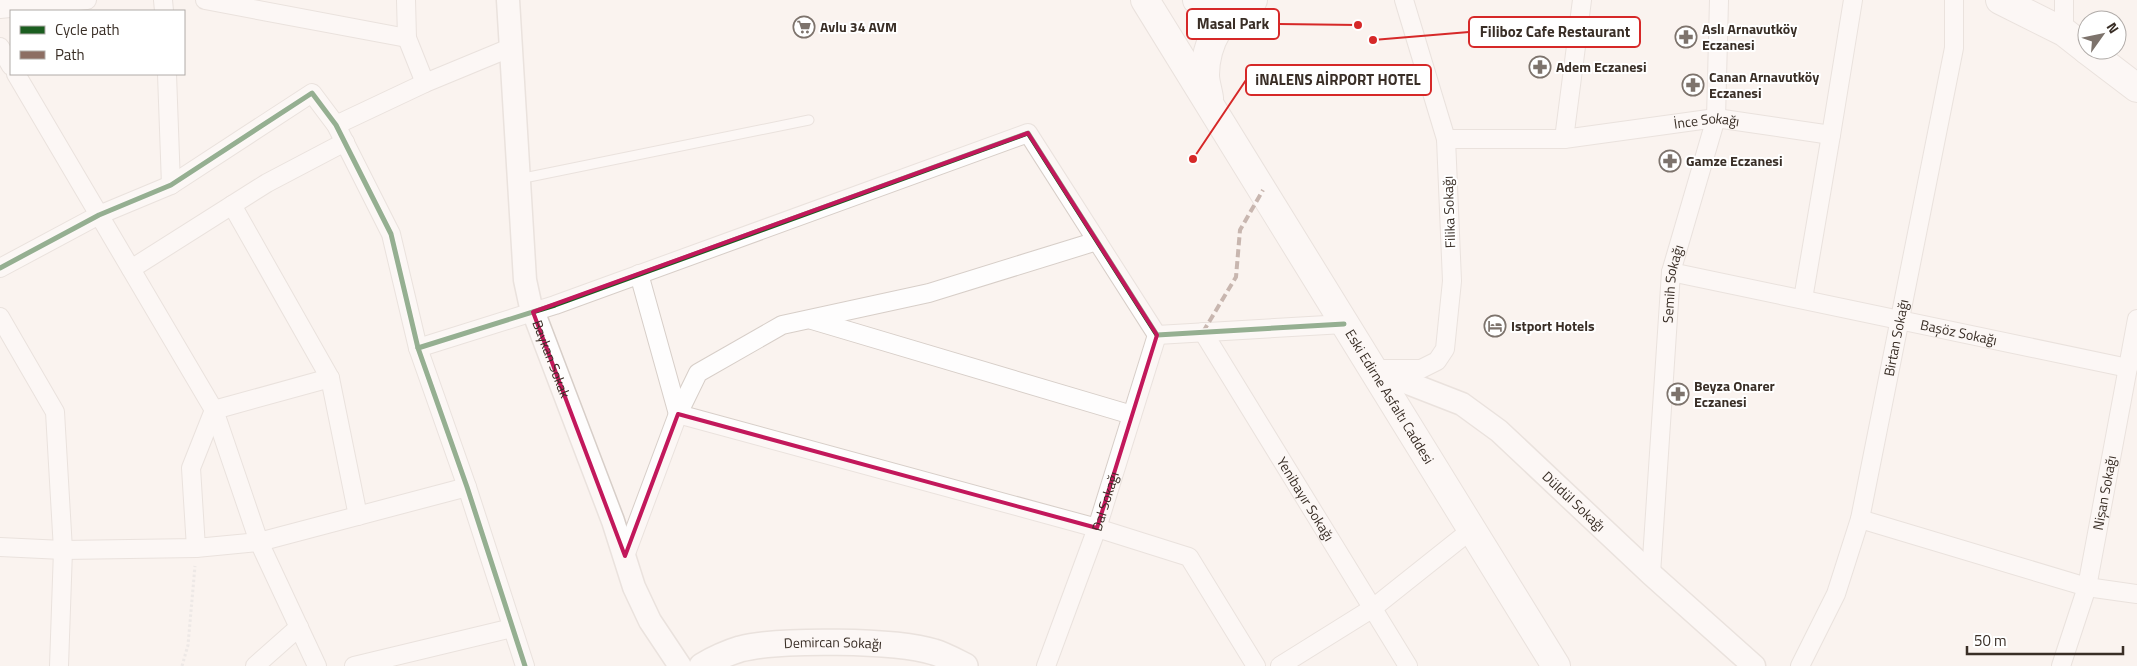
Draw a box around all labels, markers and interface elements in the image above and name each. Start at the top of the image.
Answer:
callout: Masal Park [1187,9,1279,39]
legend [10,10,185,75]
north arrow [2077,10,2127,60]
text: Masal Park [1197,12,1269,35]
supermarket icon: Avlu 34 AVM [792,15,816,39]
place label: Avlu 34 AVM [820,16,897,37]
callout: Filiboz Cafe Restaurant [1469,17,1640,47]
text: Cycle path [55,18,120,41]
place label: Aslı Arnavutköy Eczanesi [1702,18,1797,55]
text: N [2102,18,2125,37]
text: Filiboz Cafe Restaurant [1480,20,1631,43]
pharmacy icon: Aslı Arnavutköy Eczanesi [1674,25,1698,49]
text: Path [55,43,85,66]
pharmacy icon: Adem Eczanesi [1528,55,1552,79]
place label: Adem Eczanesi [1556,56,1647,77]
callout: iNALENS AİRPORT HOTEL [1246,65,1431,95]
place label: Canan Arnavutköy Eczanesi [1709,66,1819,103]
text: iNALENS AİRPORT HOTEL [1255,68,1421,91]
pharmacy icon: Canan Arnavutköy Eczanesi [1681,73,1705,97]
street label: İnce Sokağı [1672,107,1741,134]
pharmacy icon: Gamze Eczanesi [1658,149,1682,173]
place label: Gamze Eczanesi [1686,150,1783,171]
street label: Filika Sokağı [1437,175,1460,249]
street label: Semih Sokağı [1657,242,1688,324]
street label: Birtan Sokağı [1878,297,1914,378]
hotel icon: Istport Hotels [1483,314,1507,338]
street label: Başöz Sokağı [1919,314,1999,350]
place label: Istport Hotels [1511,315,1595,336]
street label: Baykan Sokak [527,317,576,401]
street label: Eski Edirne Asfaltı Caddesi [1341,325,1440,468]
place label: Beyza Onarer Eczanesi [1694,375,1775,412]
pharmacy icon: Beyza Onarer Eczanesi [1666,382,1690,406]
street label: Yenibayır Sokağı [1272,453,1340,545]
street label: Nişan Sokağı [2087,454,2121,532]
street label: Düldül Sokağı [1538,466,1610,536]
street label: Dal Sokağı [1086,469,1124,534]
scale bar [1967,624,2123,656]
text: 50 m [1974,629,2007,652]
street label: Demircan Sokağı [783,631,883,654]

